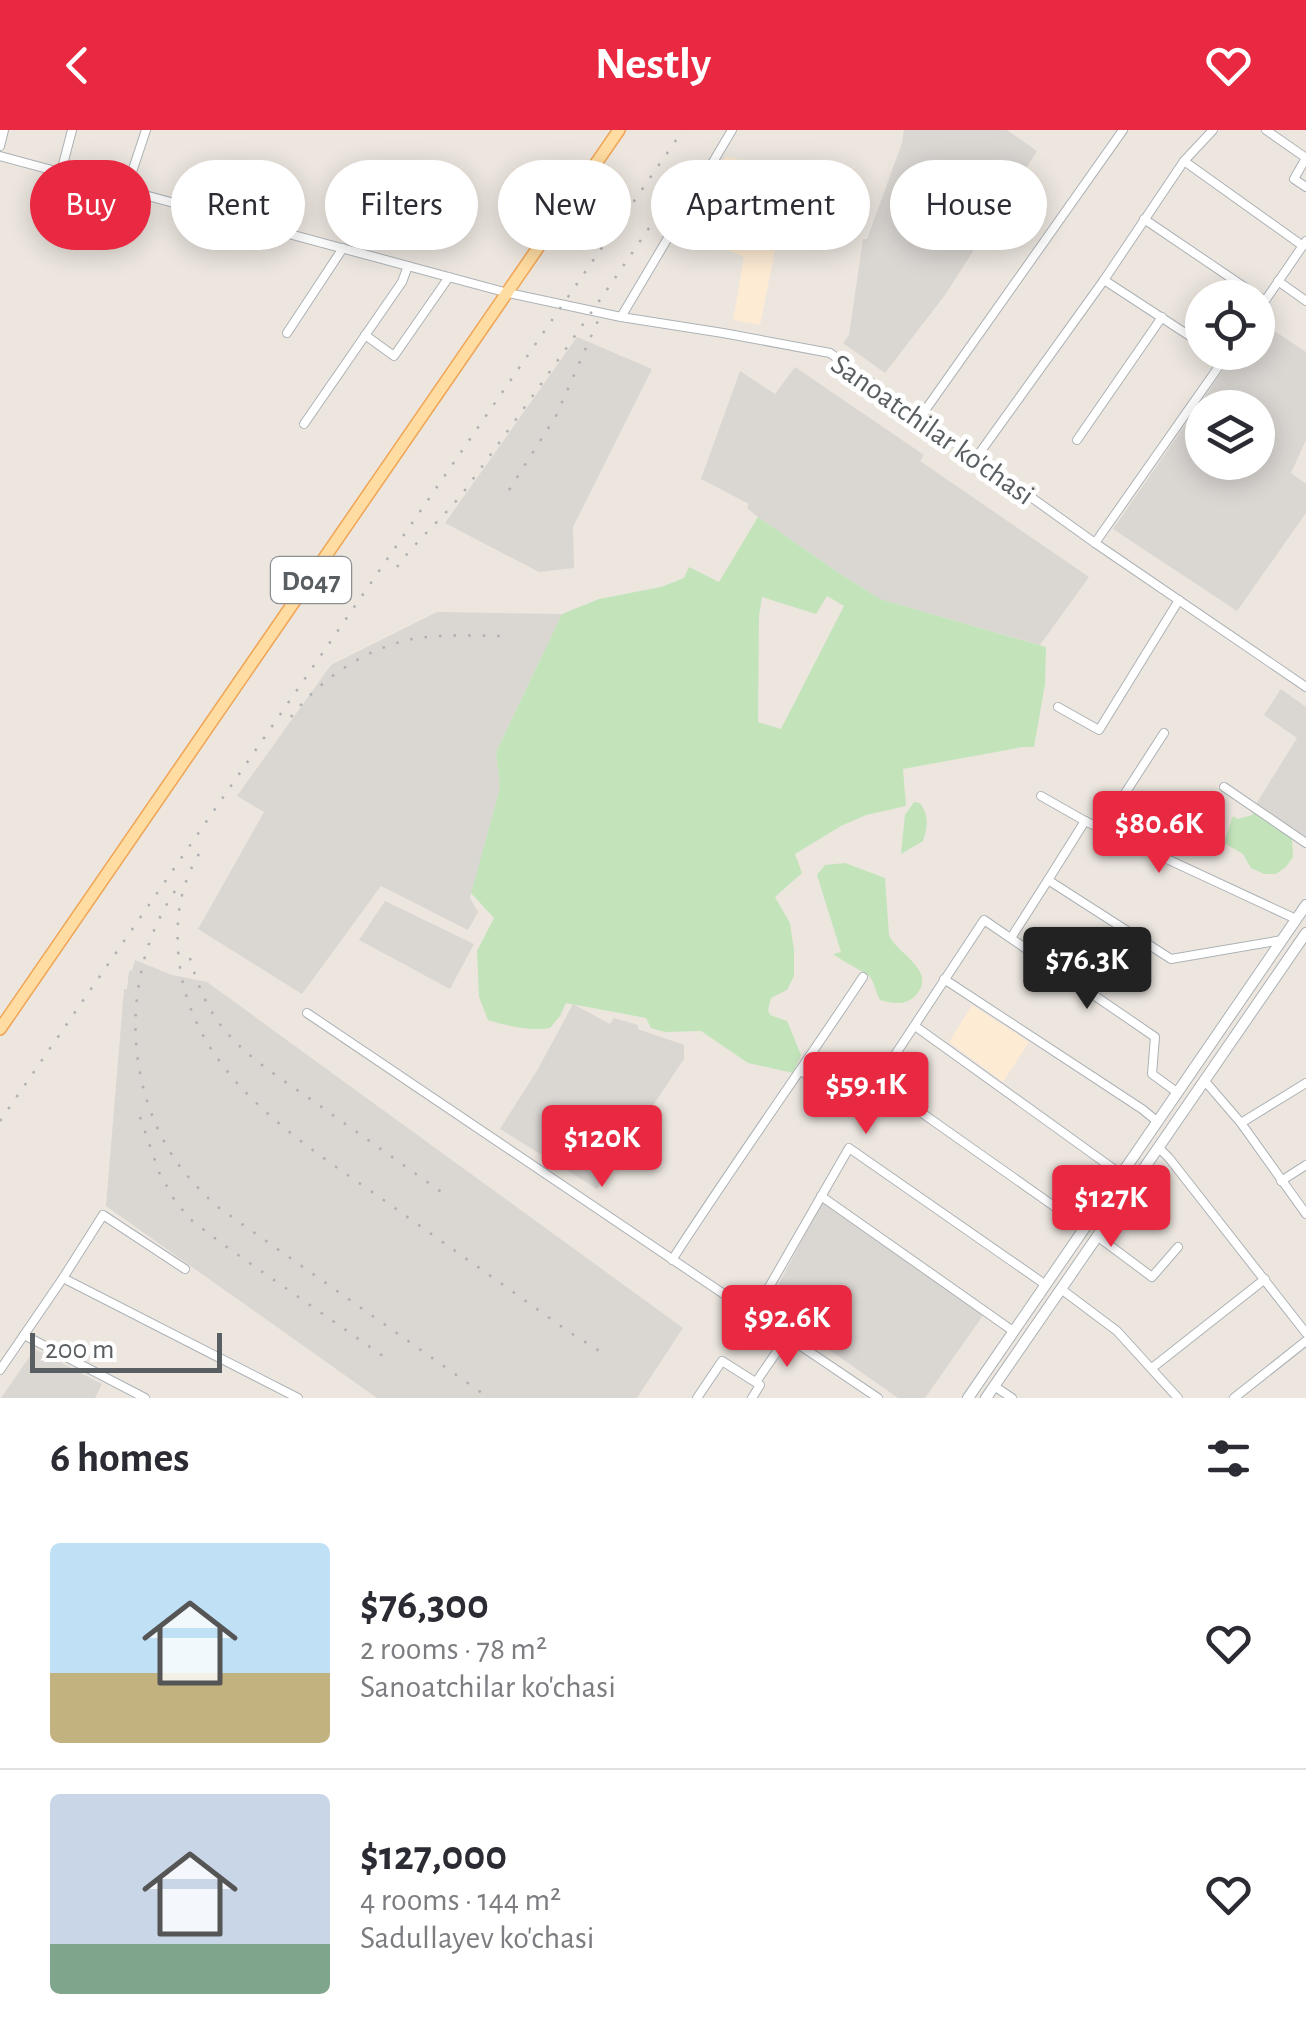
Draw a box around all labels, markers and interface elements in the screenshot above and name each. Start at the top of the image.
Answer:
icon: back [50,38,105,93]
icon: heart [1201,38,1256,93]
text: Nestly [595,42,711,87]
chip: Buy [30,160,151,250]
chip: Rent [171,160,305,250]
chip: Filters [325,160,478,250]
chip: New [498,160,631,250]
chip: Apartment [651,160,870,250]
chip: House [890,160,1047,250]
map controls [1185,280,1275,480]
button: locate [1185,280,1275,370]
street label: Sanoatchilar ko'chasi [826,349,1039,511]
button: layers [1185,390,1275,480]
road number: D047 [271,557,351,603]
pin: $80.6K [1078,791,1240,876]
text: $80.6K [1115,807,1203,839]
pin: $76.3K [1006,927,1168,1012]
text: $76.3K [1045,943,1129,975]
pin: $59.1K [785,1052,947,1137]
text: $59.1K [825,1068,907,1100]
pin: $120K [532,1105,672,1190]
text: $120K [564,1121,640,1153]
pin: $127K [1041,1165,1181,1250]
text: $127K [1074,1181,1148,1213]
pin: $92.6K [706,1285,868,1370]
text: $92.6K [744,1301,830,1333]
scale bar [30,1328,222,1372]
text: 200 m [45,1336,114,1364]
icon: filters [1201,1431,1256,1486]
text: 6 homes [50,1437,189,1479]
icon: home [130,1583,250,1703]
text: $76,300 [360,1584,489,1626]
icon: heart [1201,1616,1256,1671]
text: 2 rooms · 78 m² [360,1633,547,1665]
text: Sanoatchilar ko'chasi [360,1671,616,1703]
icon: home [130,1834,250,1954]
text: $127,000 [360,1835,507,1877]
icon: heart [1201,1867,1256,1922]
text: 4 rooms · 144 m² [360,1884,561,1916]
text: Sadullayev ko'chasi [360,1922,595,1954]

